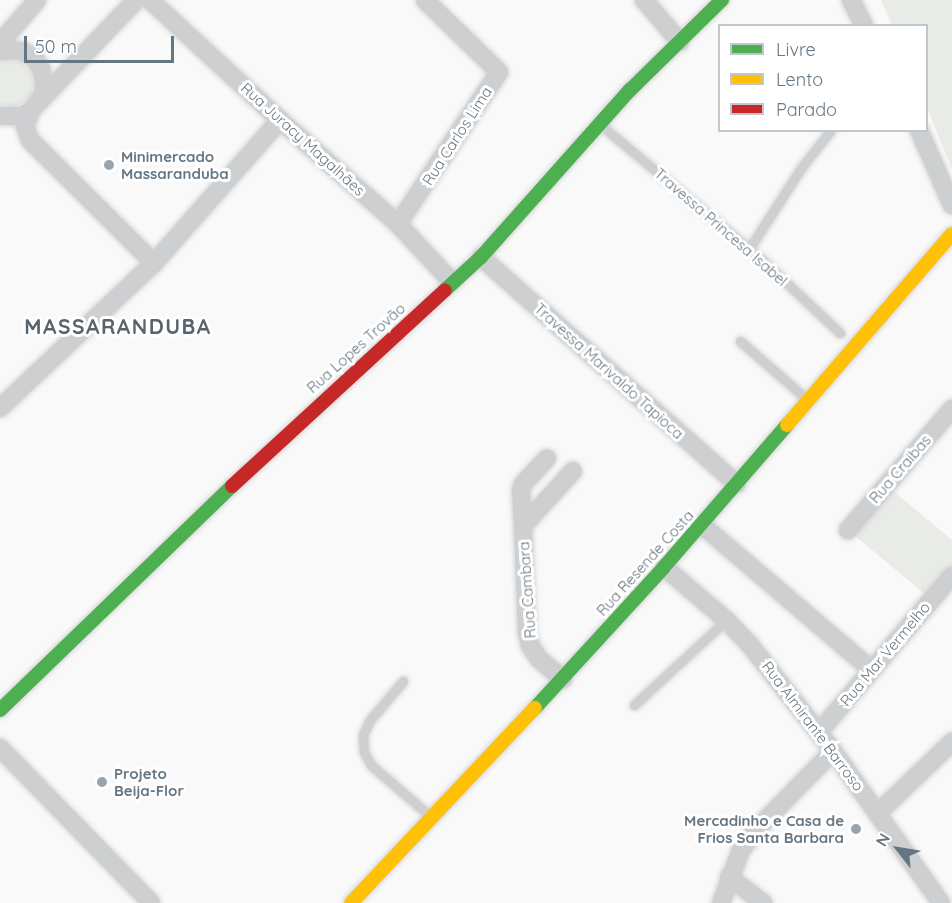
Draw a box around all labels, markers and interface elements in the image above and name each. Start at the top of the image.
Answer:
scale bar [27,24,177,62]
legend [718,24,928,132]
text: 50 m [35,35,77,58]
text: Livre [776,38,816,61]
text: Lento [776,68,823,91]
street label: Rua Juracy Magalhães [237,79,369,199]
street label: Rua Carlos Lima [418,83,496,189]
text: Parado [776,98,837,121]
place label: Minimercado Massaranduba [121,147,229,182]
marker: Minimercado Massaranduba [102,158,116,172]
street label: Travessa Princesa Isabel [651,164,791,290]
street label: Rua Lopes Trovão [303,299,409,397]
street label: Travessa Marivaldo Tapioca [531,299,687,443]
district label: MASSARANDUBA [24,313,212,339]
street label: Rua Craibas [865,431,935,507]
street label: Rua Resende Costa [593,506,697,620]
street label: Rua Cambara [515,541,539,639]
street label: Rua Mar Vermelho [836,598,934,710]
street label: Rua Almirante Barroso [758,658,868,794]
place label: Projeto Beija-Flor [114,764,184,799]
marker: Projeto Beija-Flor [95,775,109,789]
place label: Mercadinho e Casa de Frios Santa Barbara [684,811,844,846]
north arrow [868,819,928,879]
marker: Mercadinho e Casa de Frios Santa Barbara [849,822,863,836]
text: N [871,830,894,850]

